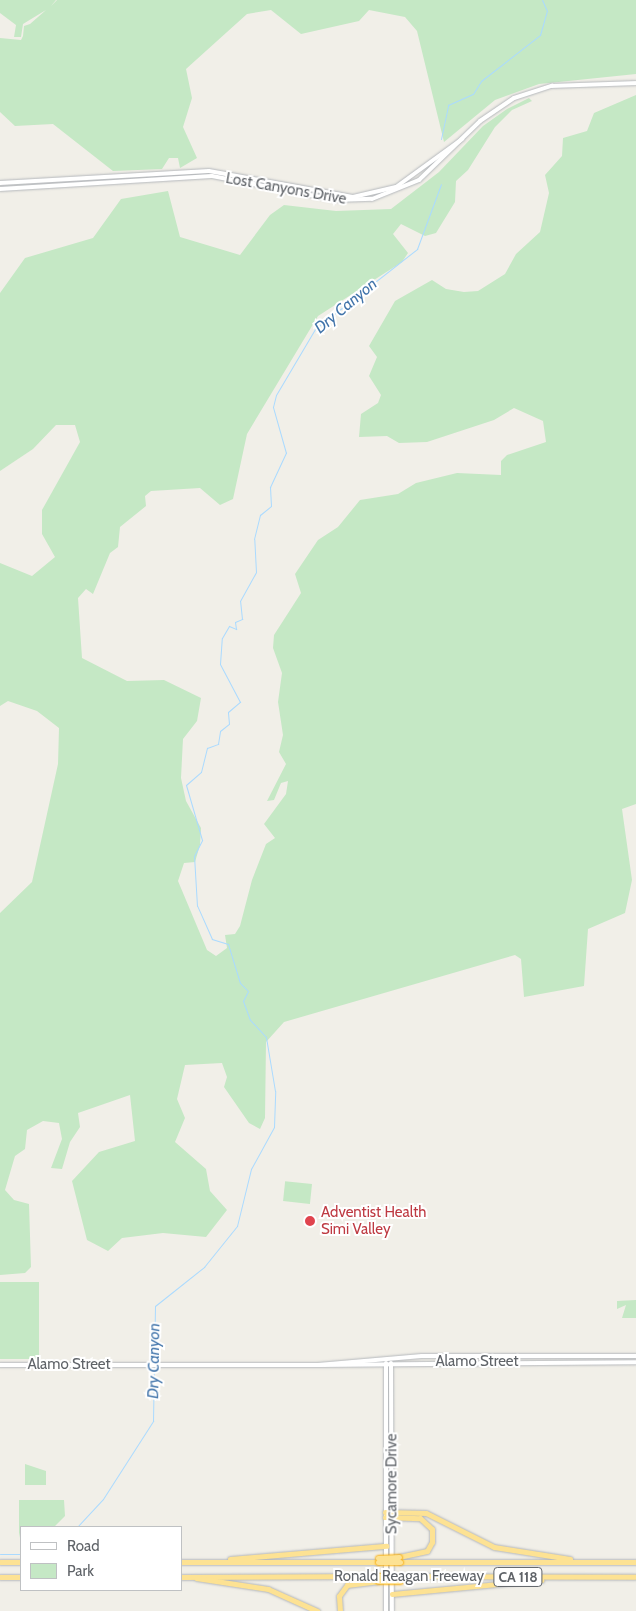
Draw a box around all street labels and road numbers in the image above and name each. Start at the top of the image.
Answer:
street label: Lost Canyons Drive [224,170,348,208]
street label: Alamo Street [435,1353,519,1371]
street label: Alamo Street [27,1356,111,1374]
street label: Sycamore Drive [383,1434,401,1534]
road number: CA 118 [493,1565,543,1588]
street label: Ronald Reagan Freeway [334,1568,484,1586]

